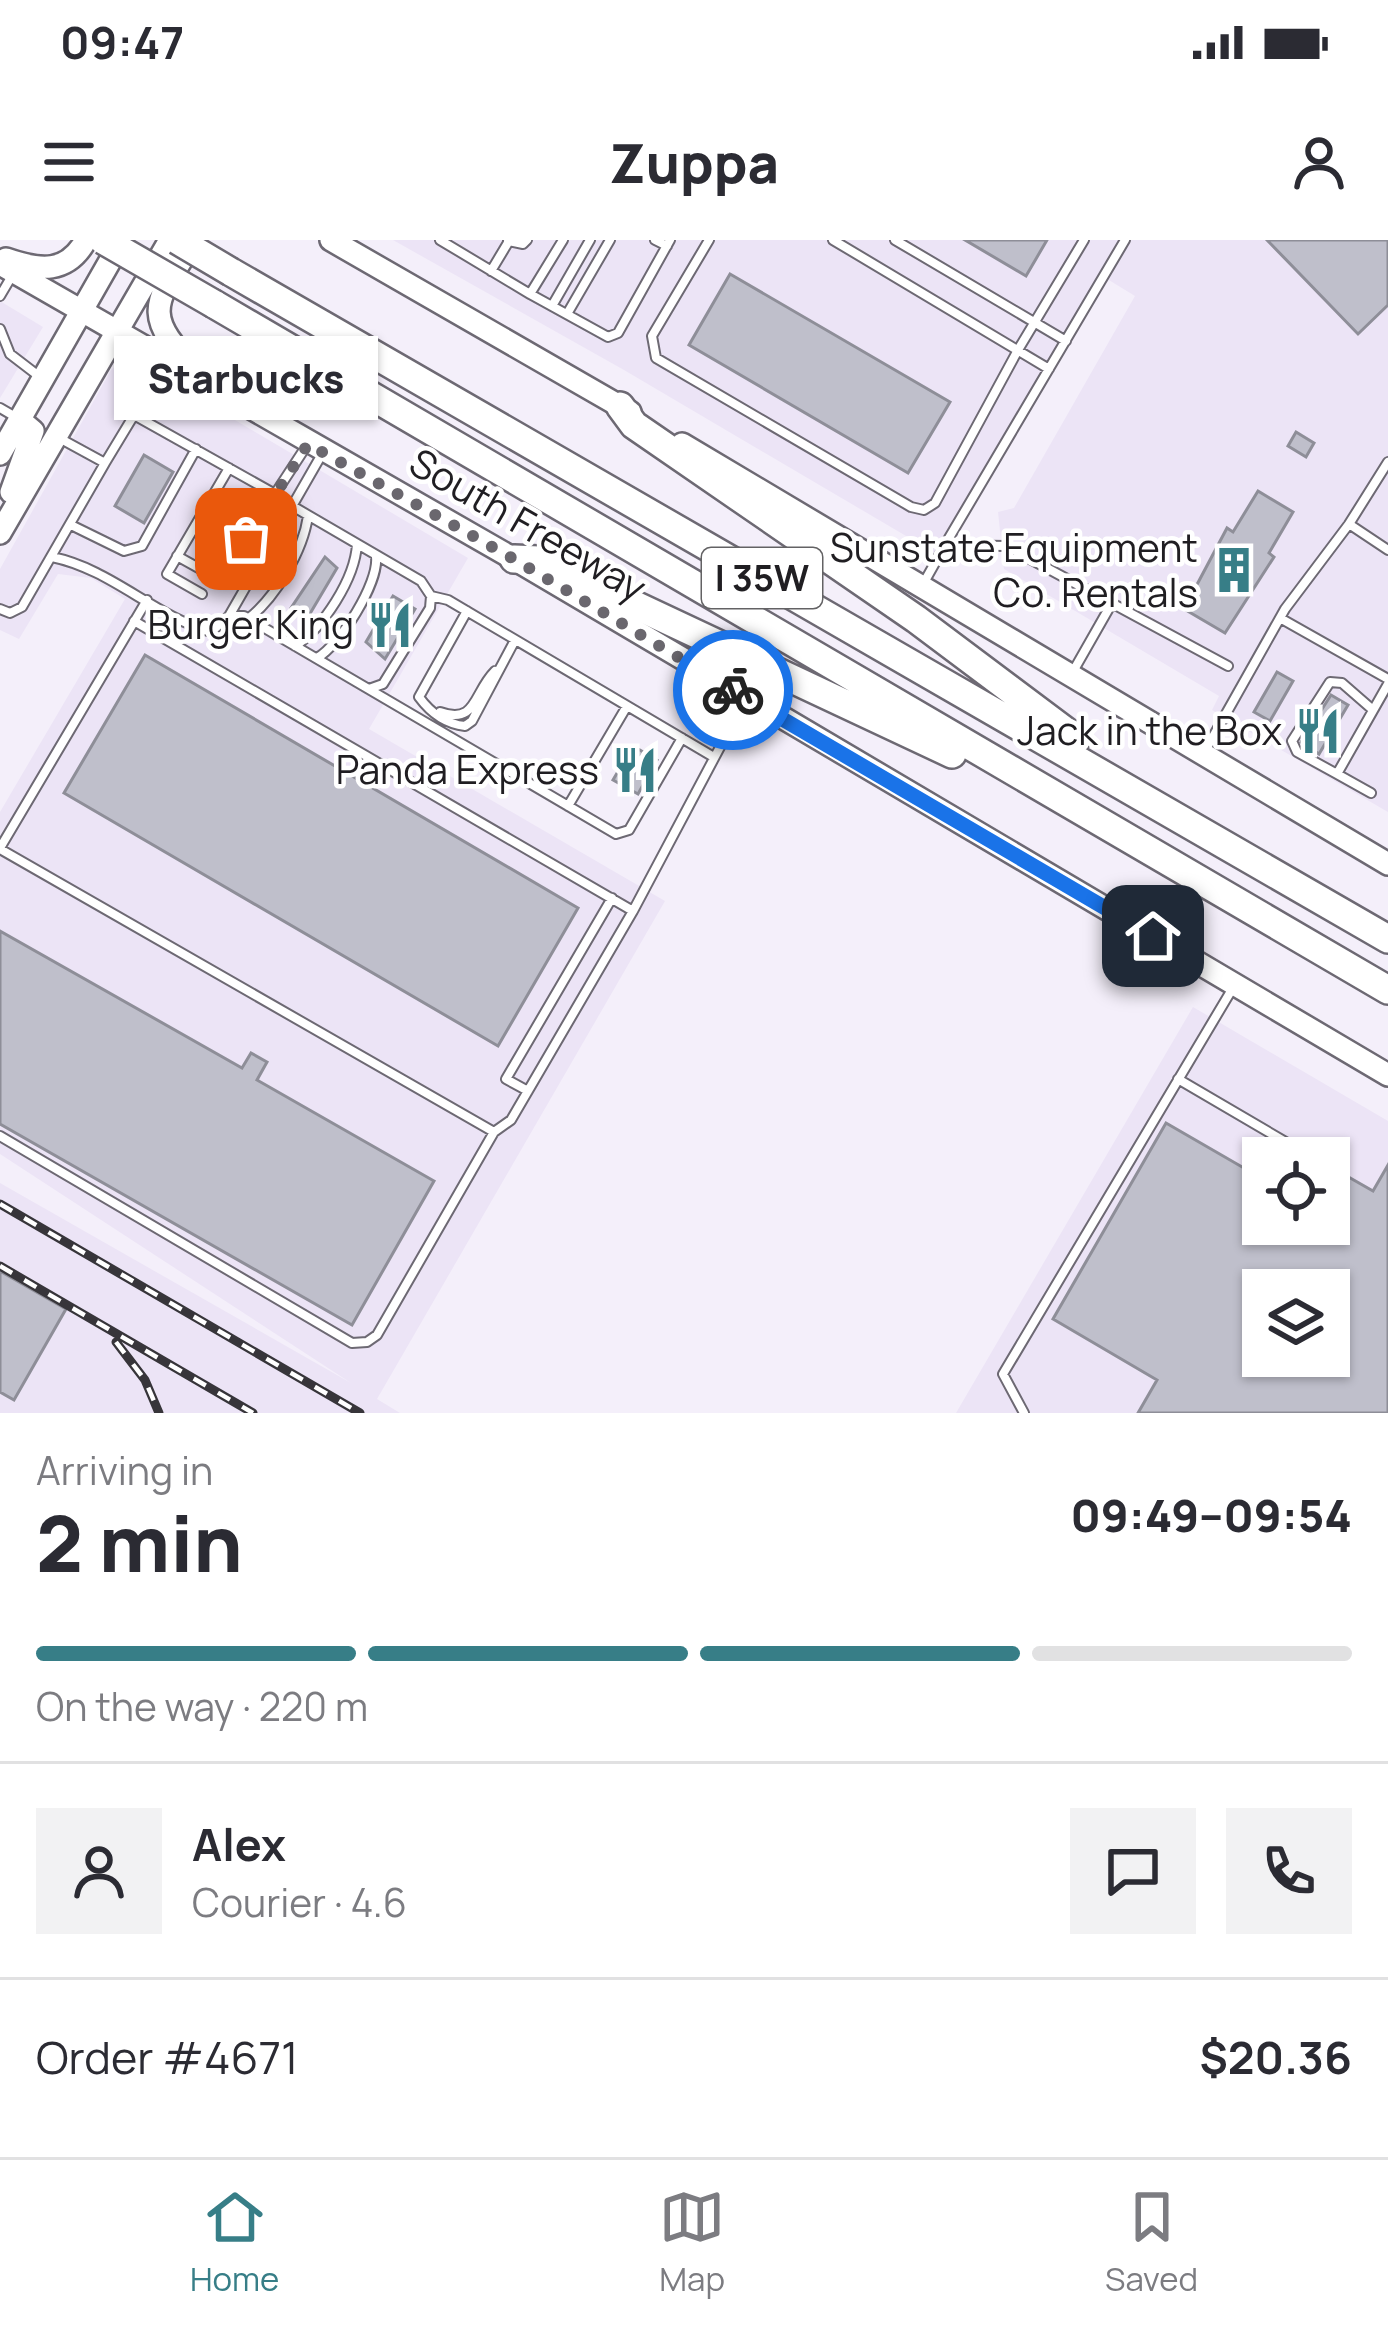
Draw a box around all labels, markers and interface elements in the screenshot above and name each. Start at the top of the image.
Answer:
text: 09:47 [60,11,184,73]
text: Zuppa [609,125,779,199]
icon: menu [36,129,102,195]
icon: person [1286,129,1352,195]
callout: Starbucks [114,335,378,419]
text: Starbucks [148,351,344,405]
street label: South Freeway [400,435,657,614]
pin [195,488,297,590]
icon: bag [213,506,279,572]
place label: Sunstate Equipment Co. Rentals [830,520,1198,619]
building icon: Sunstate Equipment Co. Rentals [1209,545,1259,595]
road number: I 35W [702,548,822,608]
place label: Burger King [147,597,354,651]
restaurant icon: Burger King [365,600,415,650]
courier [673,630,793,750]
icon: bike [700,657,766,723]
place label: Jack in the Box [1017,703,1282,757]
restaurant icon: Jack in the Box [1293,706,1343,756]
place label: Panda Express [336,742,599,796]
restaurant icon: Panda Express [610,745,660,795]
pin [1102,885,1204,987]
icon: home [1120,903,1186,969]
map controls [1242,1137,1350,1377]
button: locate [1242,1137,1350,1245]
button: layers [1242,1269,1350,1377]
text: Arriving in [36,1443,213,1497]
text: 09:49–09:54 [1070,1484,1352,1546]
text: 2 min [36,1489,243,1595]
text: On the way · 220 m [36,1679,368,1733]
button: person [36,1808,162,1934]
button: chat [1070,1808,1196,1934]
button: phone [1226,1808,1352,1934]
text: Alex [192,1813,286,1875]
text: Courier · 4.6 [192,1875,407,1929]
text: Order #4671 [36,2026,299,2088]
text: $20.36 [1200,2026,1352,2088]
tab: Home [190,2184,279,2301]
tab: Map [659,2184,725,2301]
tab: Saved [1105,2184,1198,2301]

